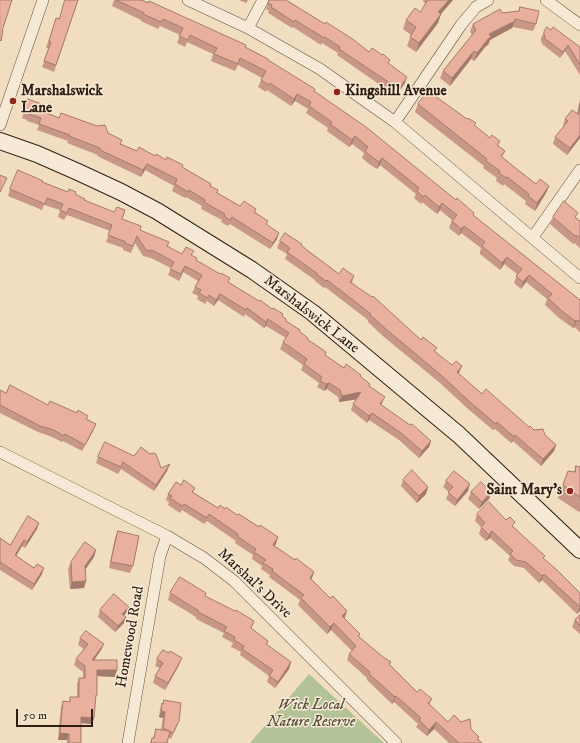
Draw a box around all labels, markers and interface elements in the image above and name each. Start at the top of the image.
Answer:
place label: Marshalswick Lane [21,83,103,118]
place label: Kingshill Avenue [345,83,447,101]
marker: Kingshill Avenue [332,87,342,97]
marker: Marshalswick Lane [8,96,18,106]
street label: Marshalswick Lane [260,272,362,358]
place label: Saint Mary's [487,482,562,500]
marker: Saint Mary's [565,486,575,496]
street label: Marshal's Drive [213,545,295,623]
street label: Homewood Road [113,585,149,689]
park label: Wick Local Nature Reserve [267,697,355,732]
scale bar [18,701,95,727]
text: 50 m [23,708,47,723]

